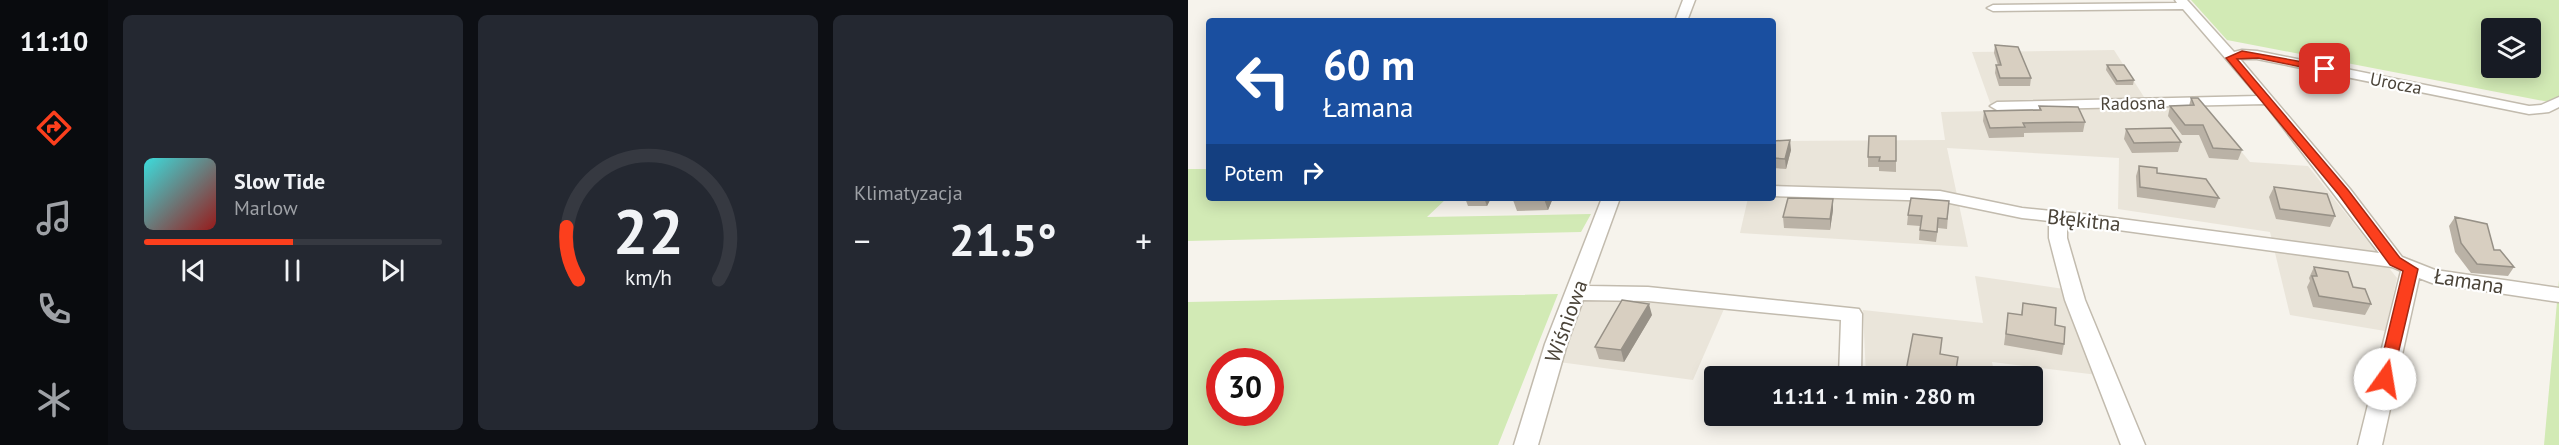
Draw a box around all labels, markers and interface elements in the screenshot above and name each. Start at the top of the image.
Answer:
map controls [2481,18,2541,78]
button: layers [2481,18,2541,78]
text: 11:10 [20,24,88,58]
text: 60 m [1323,37,1415,92]
icon: left [1224,42,1302,120]
pin [2299,43,2350,94]
icon: arrive [2308,52,2341,85]
street label: Urocza [2368,67,2424,99]
text: Łamana [1323,90,1413,124]
street label: Radosna [2100,91,2166,115]
icon: directions [33,107,75,149]
icon: right [1296,156,1329,189]
text: Potem [1224,159,1284,187]
text: Slow Tide [234,167,325,195]
text: Klimatyzacja [854,180,963,206]
text: 22 [613,190,683,271]
text: Marlow [234,195,298,221]
icon: music [33,197,75,239]
street label: Błękitna [2046,203,2122,237]
text: 21.5° [949,210,1057,268]
text: − [854,219,871,262]
text: + [1135,219,1152,262]
icon: previous [177,254,210,287]
icon: pause [276,254,309,287]
icon: next [376,254,409,287]
street label: Łamana [2432,262,2506,300]
text: km/h [624,263,671,291]
street label: Wiśniowa [1539,276,1593,366]
icon: phone [33,288,75,330]
position arrow [2353,347,2417,411]
speed limit sign: 30 [1206,348,1284,426]
icon: climate [33,379,75,421]
text: 11:11 · 1 min · 280 m [1772,382,1975,410]

